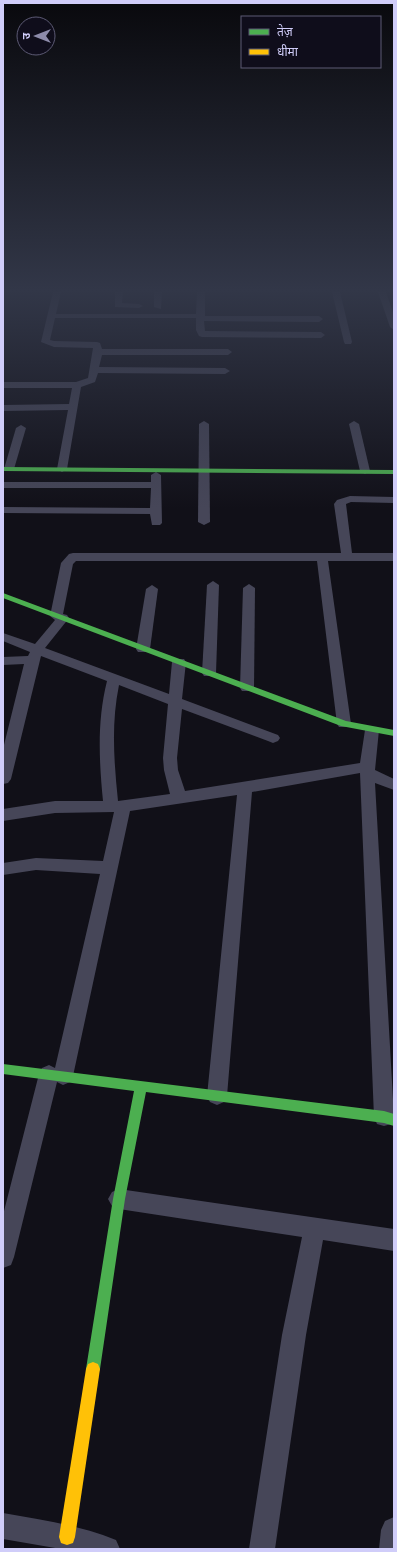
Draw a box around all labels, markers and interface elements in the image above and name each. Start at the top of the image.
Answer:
north arrow [16,16,56,56]
legend [241,16,381,68]
text: तेज़ [277,24,294,39]
text: उ [20,32,33,39]
text: धीमा [277,44,299,59]

